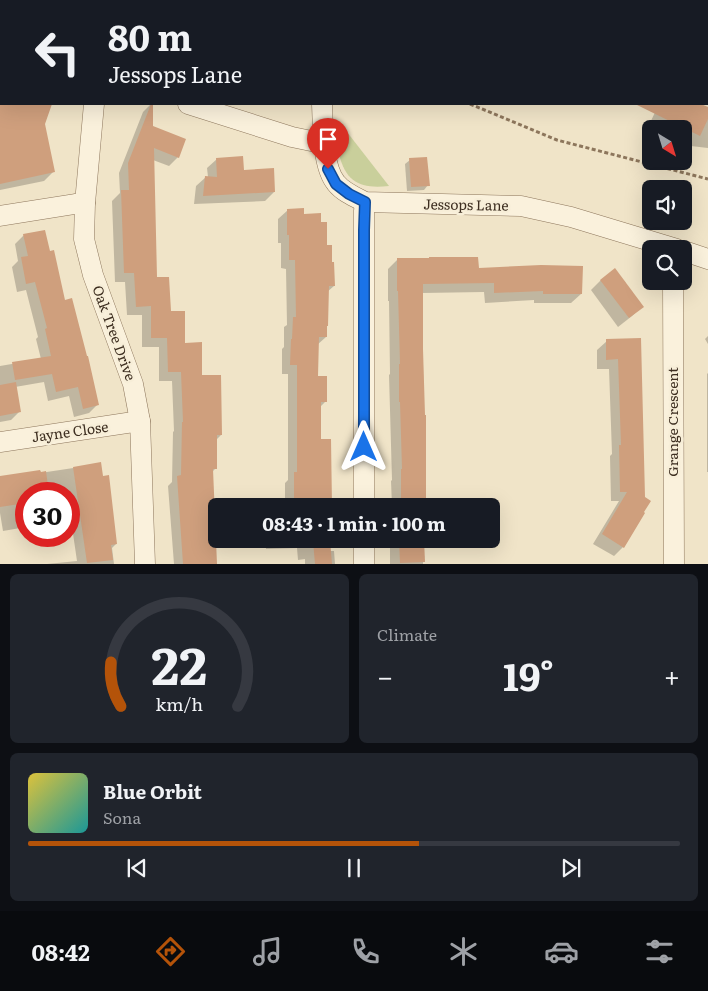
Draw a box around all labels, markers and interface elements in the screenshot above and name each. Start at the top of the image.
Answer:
text: 80 m [108,10,192,62]
icon: left [25,20,90,85]
text: Jessops Lane [108,57,242,90]
pin [307,118,349,169]
north arrow [642,120,692,170]
map controls [642,120,692,290]
icon: arrive [314,125,342,153]
button: sound [642,180,692,230]
street label: Jessops Lane [423,193,509,215]
button: search [642,240,692,290]
street label: Oak Tree Drive [88,282,141,383]
street label: Grange Crescent [662,367,682,477]
street label: Jayne Close [30,416,109,446]
position arrow [337,420,389,472]
speed limit sign: 30 [15,482,80,547]
text: 08:43 · 1 min · 100 m [262,509,446,537]
text: Climate [377,622,437,646]
text: 22 [152,623,207,701]
text: 19° [503,646,554,703]
text: − [377,654,393,696]
text: + [664,654,680,696]
text: km/h [156,690,203,717]
text: Blue Orbit [103,777,202,805]
text: Sona [103,805,141,829]
icon: previous [123,854,151,882]
icon: pause [340,854,368,882]
icon: next [557,854,585,882]
icon: directions [153,934,188,969]
icon: music [250,934,285,969]
icon: phone [348,934,383,969]
icon: climate [446,934,481,969]
icon: car [544,934,579,969]
icon: filters [642,934,677,969]
text: 08:42 [31,935,90,968]

